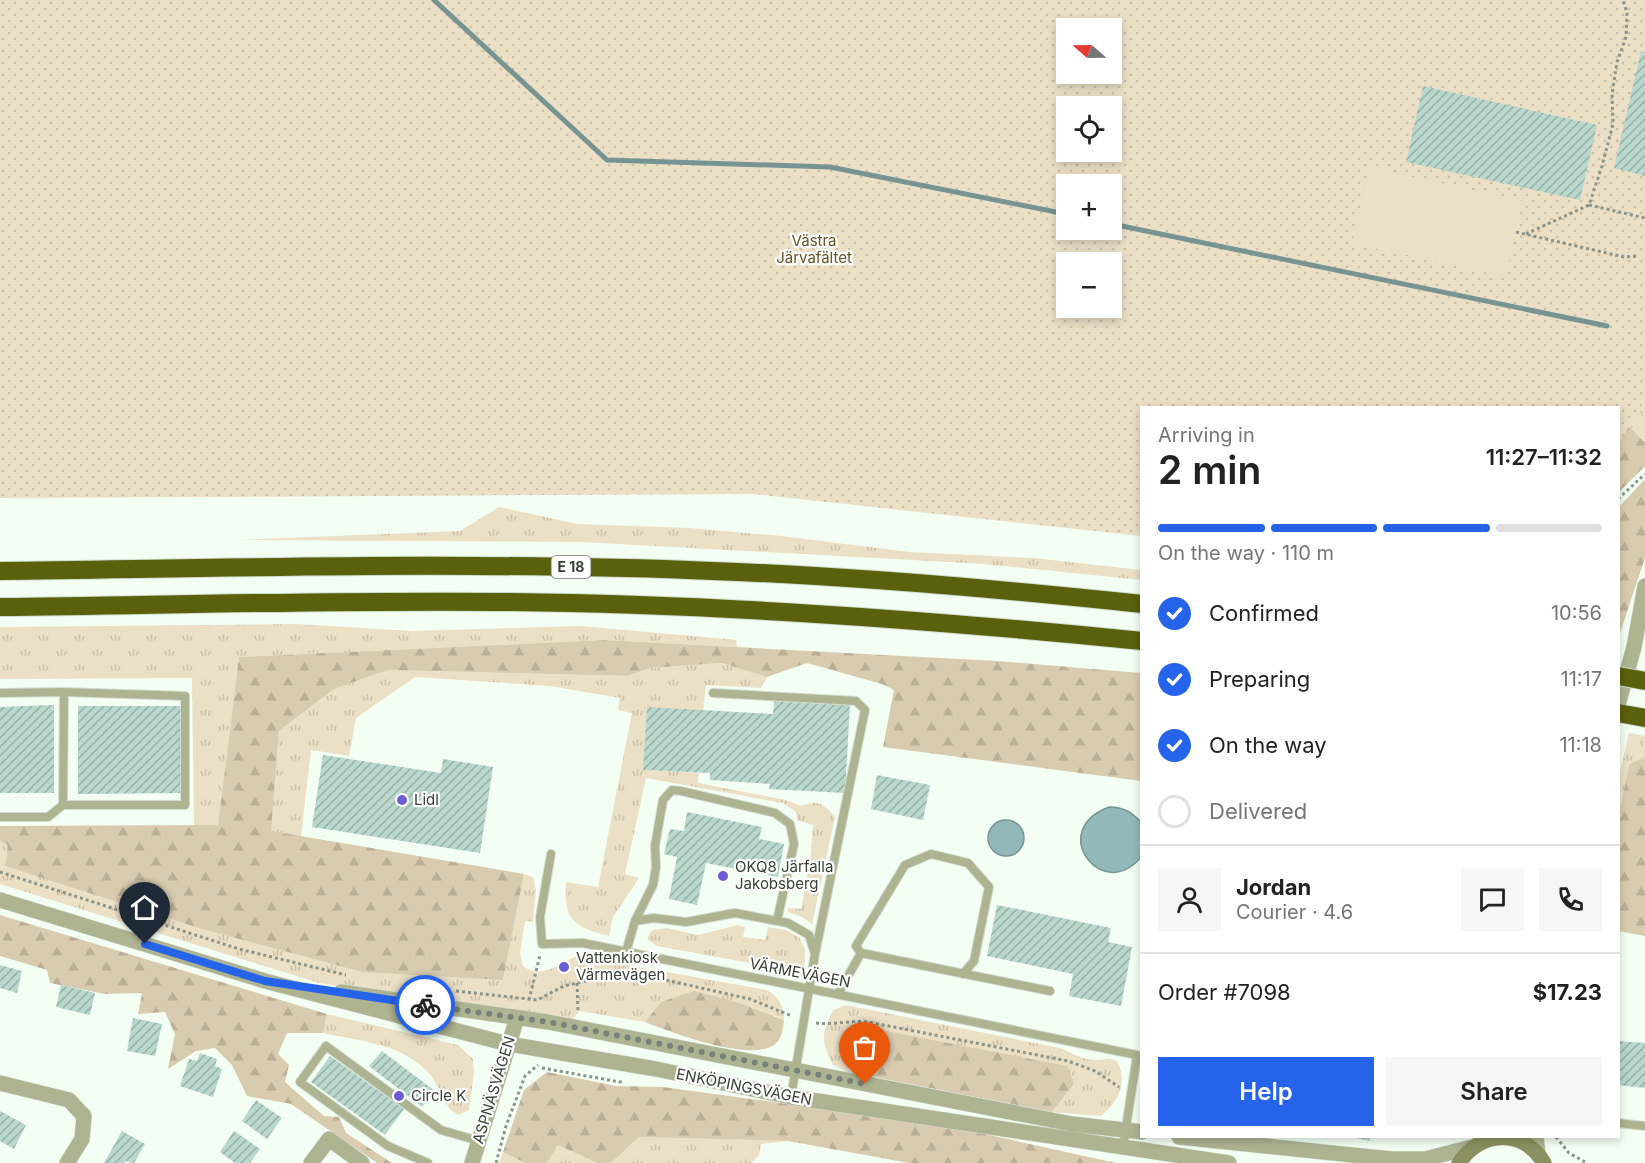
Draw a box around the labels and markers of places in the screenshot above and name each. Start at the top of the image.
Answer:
place label: Lidl [414,790,439,809]
marker: Lidl [395,793,409,807]
place label: OKQ8 Järfalla Jakobsberg [735,857,833,893]
marker: OKQ8 Järfalla Jakobsberg [716,869,730,883]
pin [119,882,170,944]
place label: Vattenkiosk Värmevägen [576,948,665,984]
marker: Vattenkiosk Värmevägen [557,960,571,974]
pin [839,1022,890,1084]
place label: Circle K [411,1086,466,1105]
marker: Circle K [392,1089,406,1103]

